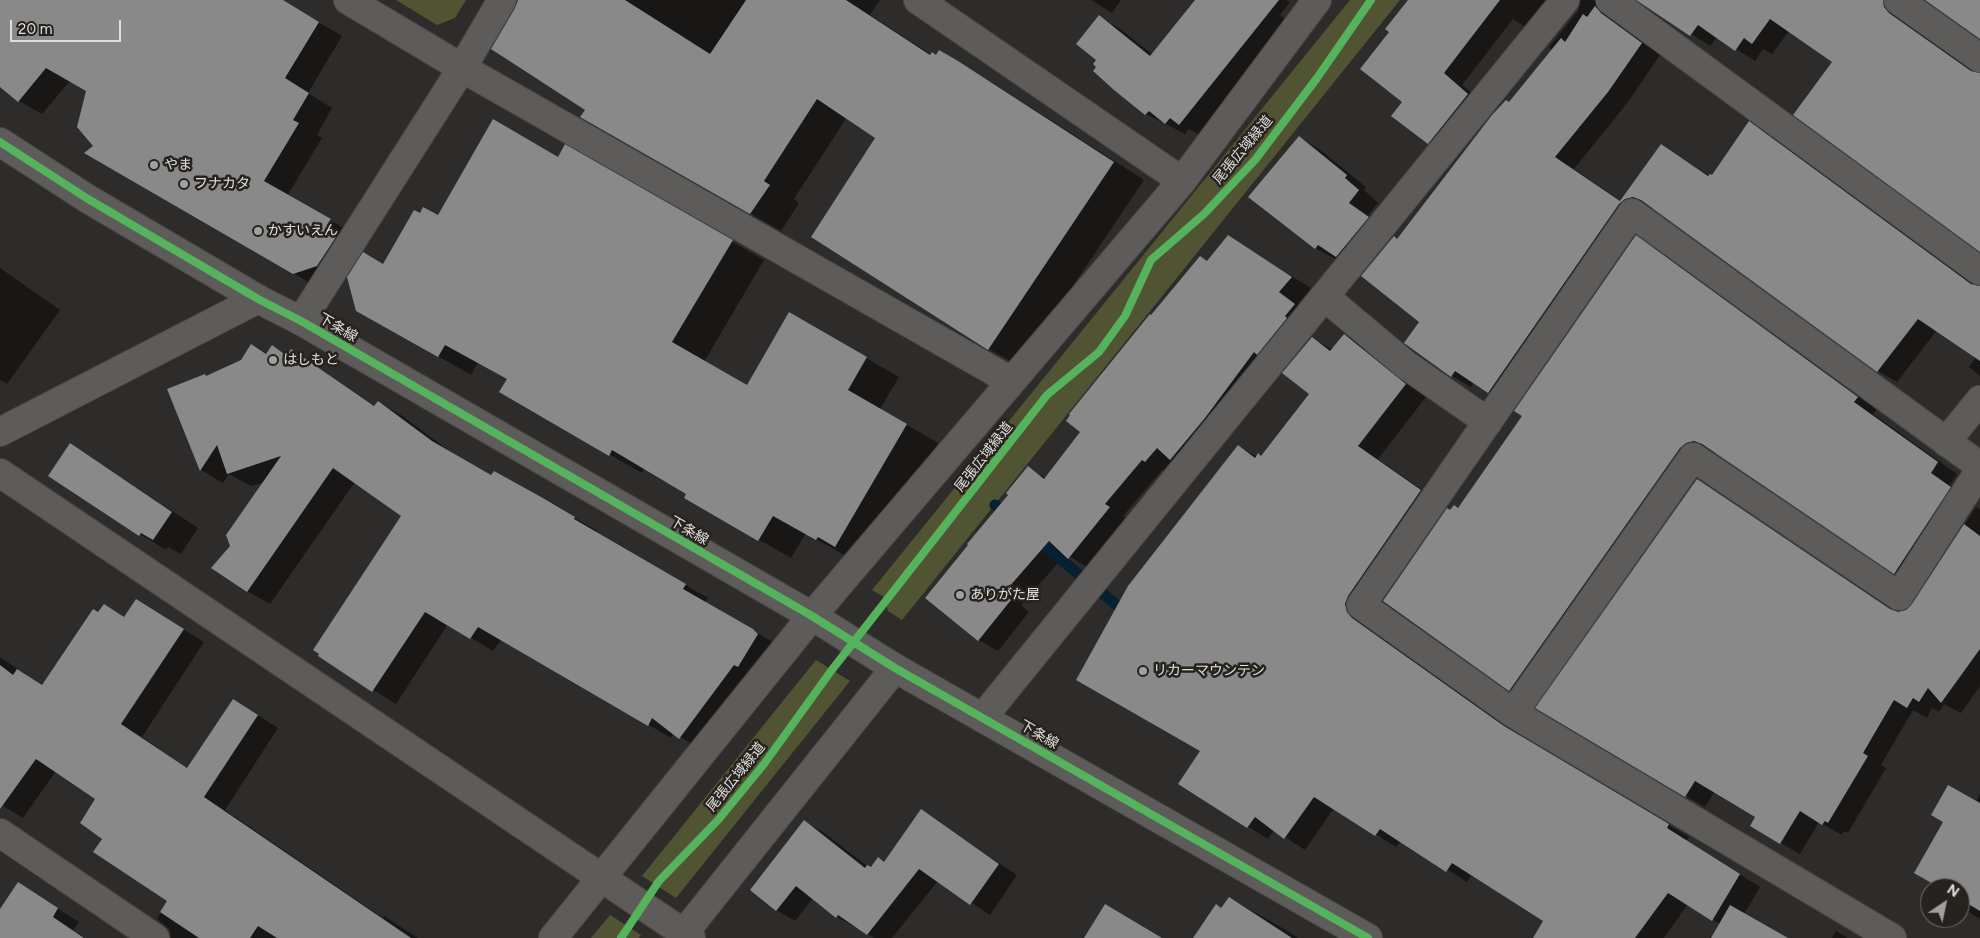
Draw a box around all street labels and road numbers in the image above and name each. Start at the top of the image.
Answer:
street label: 尾張広域緑道 [1210,112,1276,188]
street label: 下条線 [316,310,360,346]
street label: 尾張広域緑道 [952,419,1016,495]
street label: 下条線 [667,513,711,549]
street label: 下条線 [1017,717,1061,753]
street label: 尾張広域緑道 [703,739,769,815]

